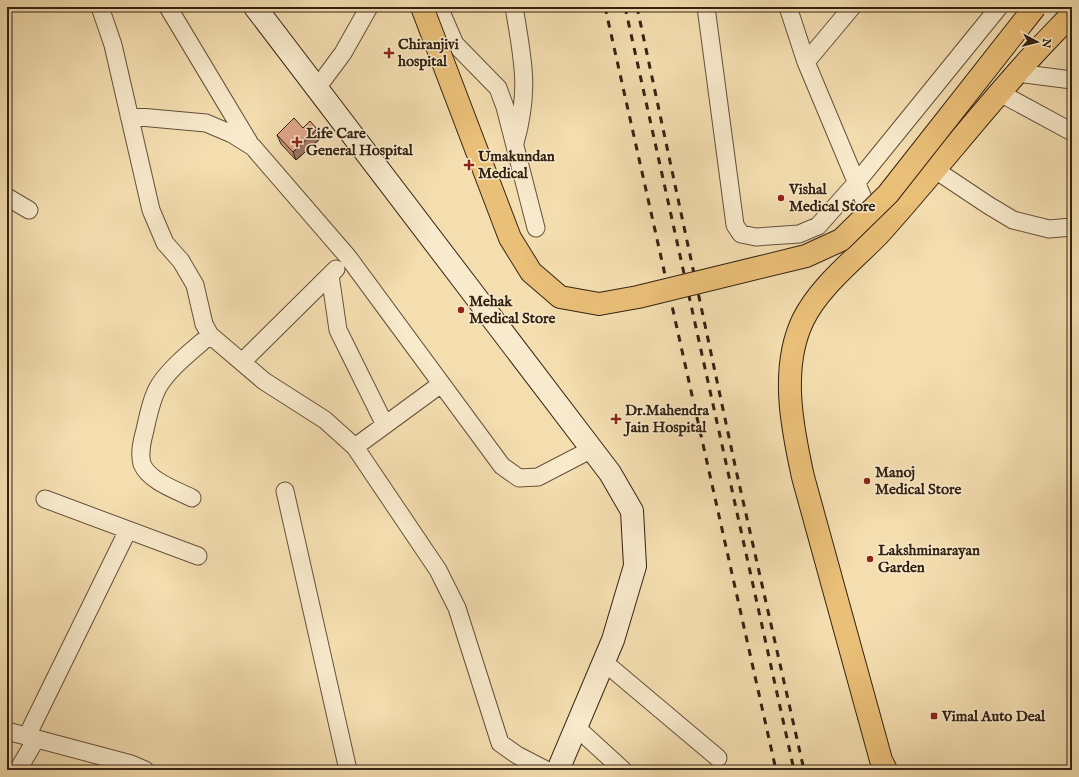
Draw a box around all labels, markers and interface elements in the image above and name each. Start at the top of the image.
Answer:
north arrow [1017,22,1057,62]
place label: Chiranjivi hospital [397,35,459,71]
text: N [1038,37,1054,49]
marker: Chiranjivi hospital [383,47,395,59]
place label: Life Care General Hospital [306,124,414,160]
marker: Life Care General Hospital [291,136,303,148]
place label: Umakundan Medical [477,147,555,183]
marker: Umakundan Medical [463,159,475,171]
place label: Vishal Medical Store [788,180,875,216]
marker: Vishal Medical Store [776,193,786,203]
place label: Mehak Medical Store [469,292,555,328]
marker: Mehak Medical Store [456,305,466,315]
place label: Dr.Mahendra Jain Hospital [623,401,710,437]
marker: Dr.Mahendra Jain Hospital [610,413,622,425]
place label: Manoj Medical Store [875,463,961,499]
marker: Manoj Medical Store [862,476,872,486]
place label: Lakshminarayan Garden [878,541,980,577]
marker: Lakshminarayan Garden [865,554,875,564]
place label: Vimal Auto Deal [941,707,1046,726]
marker: Vimal Auto Deal [929,711,939,721]

